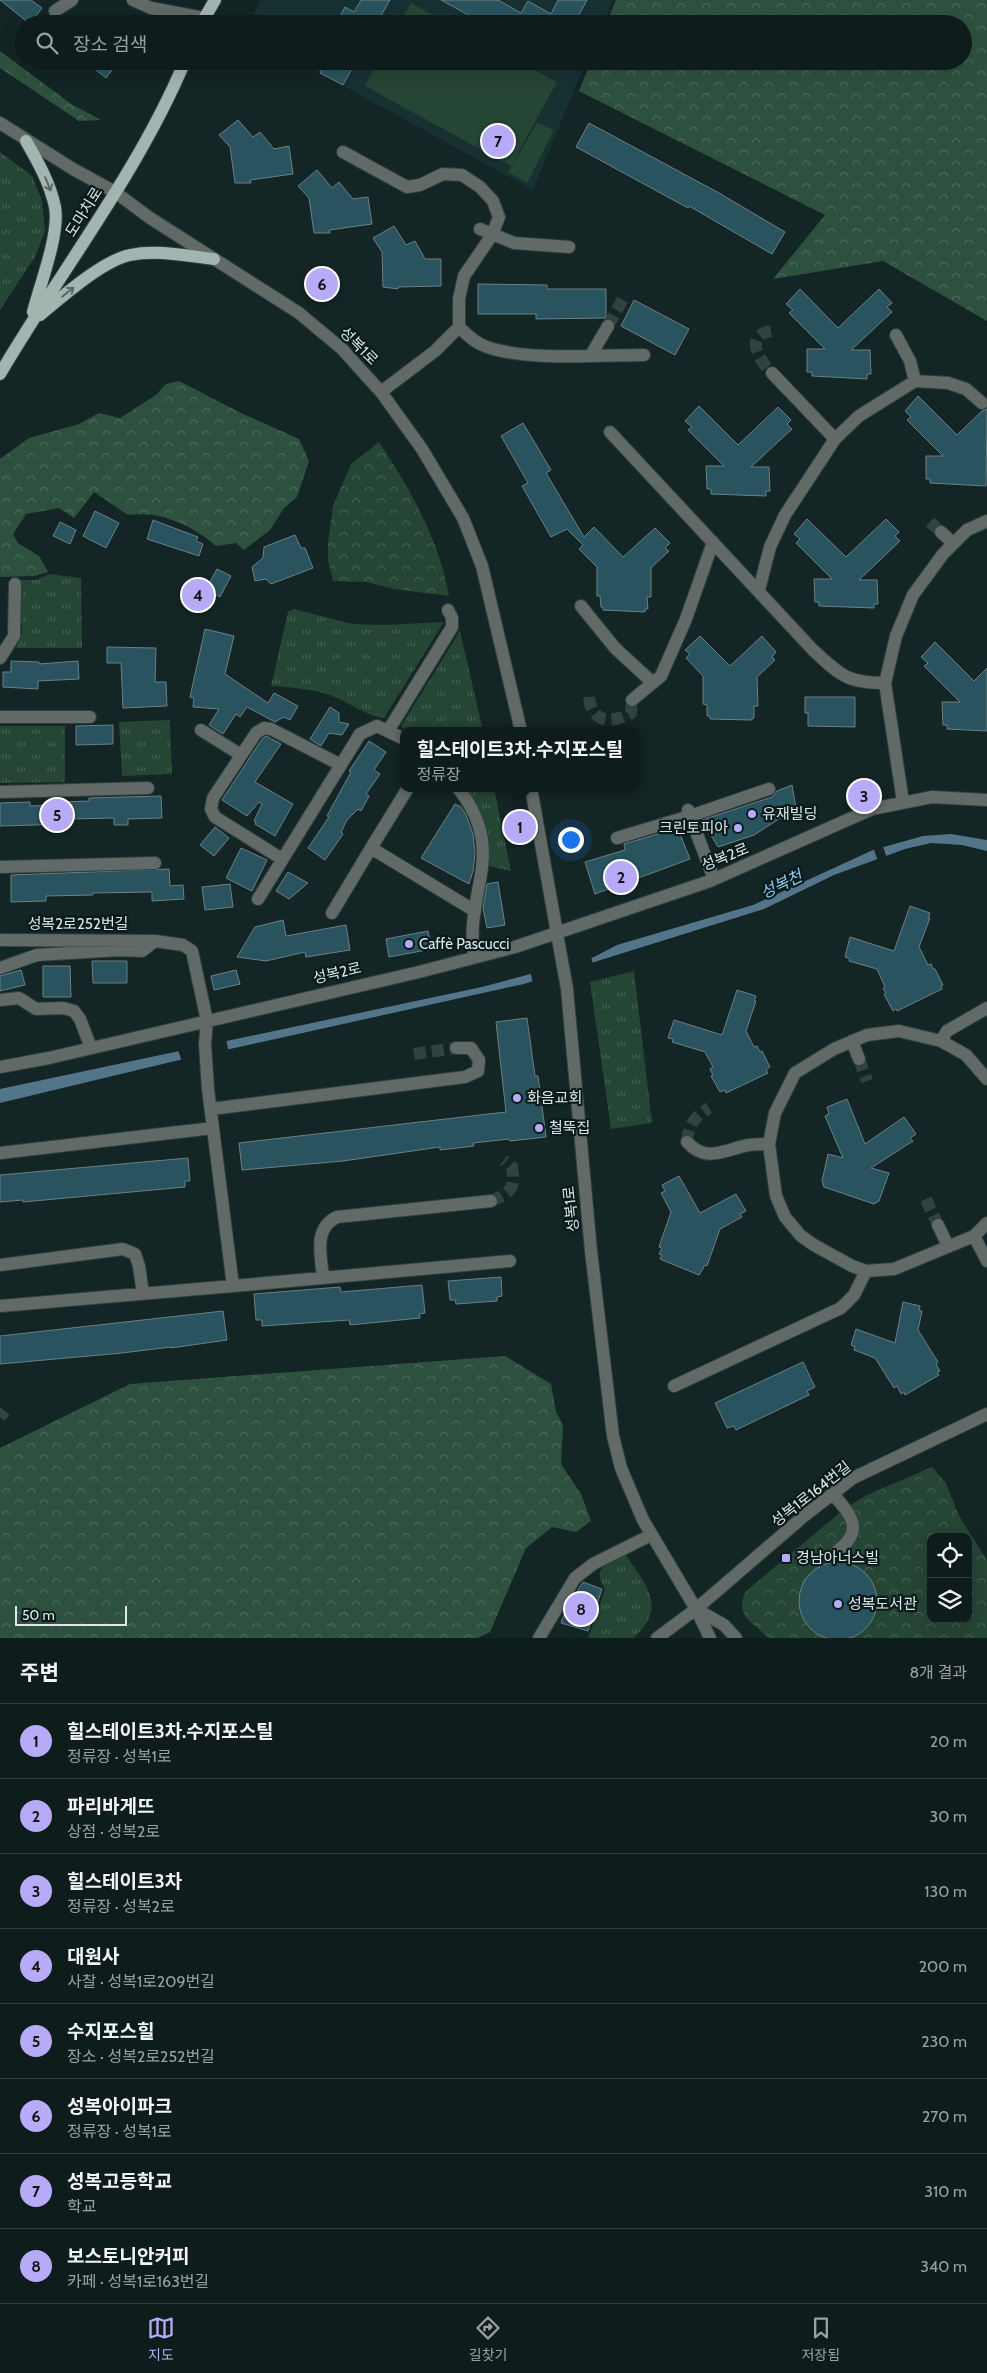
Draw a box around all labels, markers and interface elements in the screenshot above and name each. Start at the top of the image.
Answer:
search box [15,15,972,70]
icon: search [33,29,61,57]
text: 장소 검색 [73,33,147,56]
pin: 7 [482,122,514,160]
one-way arrow [44,176,53,191]
street label: 도마치로 [62,184,106,240]
pin: 6 [306,265,338,303]
one-way arrow [62,287,75,298]
street label: 성복1로 [336,323,382,369]
pin: 4 [182,576,214,614]
popup [400,727,640,792]
text: 힐스테이트3차.수지포스틸 [417,738,623,761]
text: 정류장 [417,765,461,784]
pin: 3 [848,777,880,815]
pin: 5 [41,796,73,834]
place label: 유재빌딩 [762,805,817,823]
pin: 1 [504,808,536,846]
marker: 유재빌딩 [746,808,758,820]
place label: 크린토피아 [659,819,728,837]
marker: 크린토피아 [732,822,744,834]
your location [558,827,584,853]
street label: 성복2로 [699,839,751,875]
pin: 2 [605,858,637,896]
water label: 성복천 [757,865,807,903]
street label: 성복2로252번길 [28,915,128,933]
place label: Caffè Pascucci [419,935,509,953]
marker: Caffè Pascucci [403,938,415,950]
street label: 성복2로 [311,959,363,987]
place label: 화음교회 [527,1089,582,1107]
marker: 화음교회 [511,1092,523,1104]
place label: 철뚝집 [549,1119,590,1137]
marker: 철뚝집 [533,1122,545,1134]
street label: 성복1로 [560,1185,582,1233]
street label: 성복1로164번길 [768,1457,854,1531]
map controls [927,1533,972,1623]
button: locate [927,1533,972,1578]
place label: 경남아너스빌 [796,1549,879,1567]
marker: 경남아너스빌 [780,1552,792,1564]
button: layers [927,1578,972,1623]
pin: 8 [565,1590,597,1628]
place label: 성복도서관 [848,1595,917,1613]
marker: 성복도서관 [832,1598,844,1610]
scale bar [15,1603,128,1626]
text: 50 m [22,1606,55,1624]
text: 주변 [20,1660,59,1685]
text: 8개 결과 [910,1663,967,1682]
text: 힐스테이트3차.수지포스틸 [67,1720,274,1743]
text: 1 [33,1732,39,1751]
text: 20 m [930,1732,967,1751]
text: 정류장 · 성복1로 [67,1747,172,1766]
text: 파리바게뜨 [67,1795,154,1818]
text: 2 [32,1807,40,1826]
text: 30 m [930,1807,967,1826]
text: 상점 · 성복2로 [67,1822,160,1841]
text: 힐스테이트3차 [67,1870,182,1893]
text: 3 [32,1882,40,1901]
text: 130 m [924,1882,967,1901]
text: 정류장 · 성복2로 [67,1897,175,1916]
text: 대원사 [67,1945,119,1968]
text: 4 [31,1957,41,1976]
text: 200 m [919,1957,967,1976]
text: 사찰 · 성복1로209번길 [67,1972,215,1991]
text: 수지포스힐 [67,2020,154,2043]
text: 5 [32,2032,40,2051]
text: 230 m [921,2032,967,2051]
text: 장소 · 성복2로252번길 [67,2047,215,2066]
text: 성복아이파크 [67,2095,172,2118]
text: 6 [32,2107,41,2126]
text: 270 m [922,2107,967,2126]
text: 정류장 · 성복1로 [67,2122,172,2141]
text: 성복고등학교 [67,2170,172,2193]
text: 7 [32,2182,40,2201]
text: 310 m [924,2182,967,2201]
text: 학교 [67,2197,96,2216]
text: 보스토니안커피 [67,2245,189,2268]
text: 8 [31,2257,41,2276]
text: 340 m [920,2257,967,2276]
text: 카페 · 성복1로163번길 [67,2272,209,2291]
tab: 지도 [147,2314,175,2364]
tab: 길찾기 [469,2314,508,2364]
tab: 저장됨 [801,2314,840,2364]

